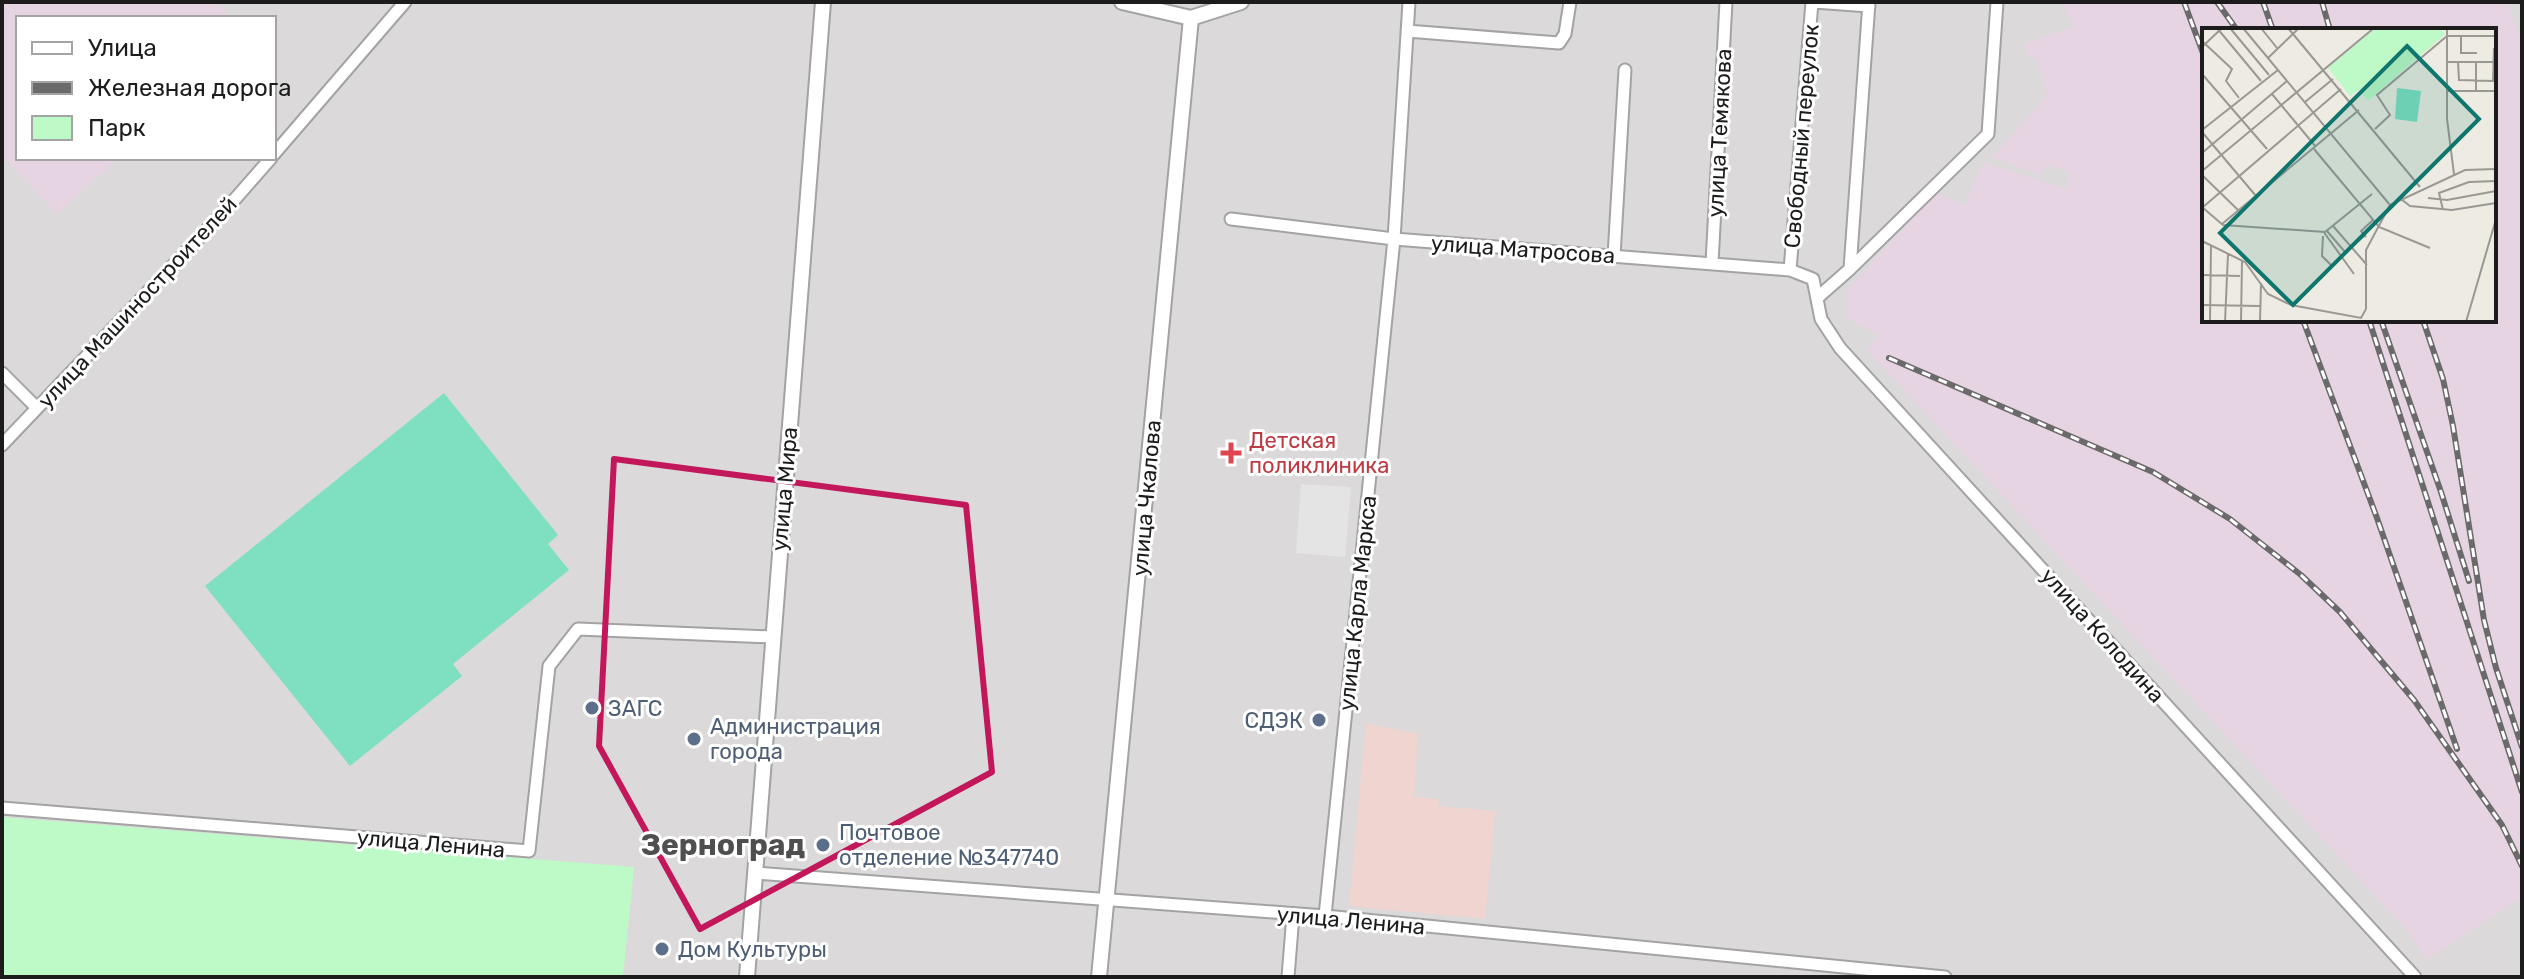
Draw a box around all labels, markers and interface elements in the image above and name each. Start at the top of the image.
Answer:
legend [16,16,276,160]
street label: Свободный переулок [1778,23,1825,249]
inset map [2202,28,2496,322]
text: Улица [88,34,157,62]
street label: улица Темякова [1702,48,1737,218]
text: Железная дорога [88,74,291,102]
text: Парк [88,114,146,142]
street label: улица Машиностроителей [32,191,243,414]
street label: улица Матросова [1430,230,1616,269]
street label: улица Чкалова [1126,419,1167,577]
street label: улица Мира [766,426,803,552]
place label: Детская поликлиника [1249,427,1389,479]
marker: Детская поликлиника [1220,442,1242,464]
street label: улица Карла Маркса [1333,494,1382,712]
street label: улица Колодина [2035,562,2170,708]
place label: ЗАГС [608,695,662,722]
marker: ЗАГС [583,699,601,717]
place label: СДЭК [1245,707,1303,734]
marker: СДЭК [1310,711,1328,729]
place label: Администрация города [710,713,881,765]
marker: Администрация города [685,730,703,748]
place label: Почтовое отделение №347740 [839,819,1059,871]
street label: улица Ленина [356,824,506,863]
district label: Зерноград [641,827,806,863]
marker: Почтовое отделение №347740 [814,836,832,854]
street label: улица Ленина [1276,901,1426,940]
place label: Дом Культуры [678,936,827,963]
marker: Дом Культуры [653,940,671,958]

